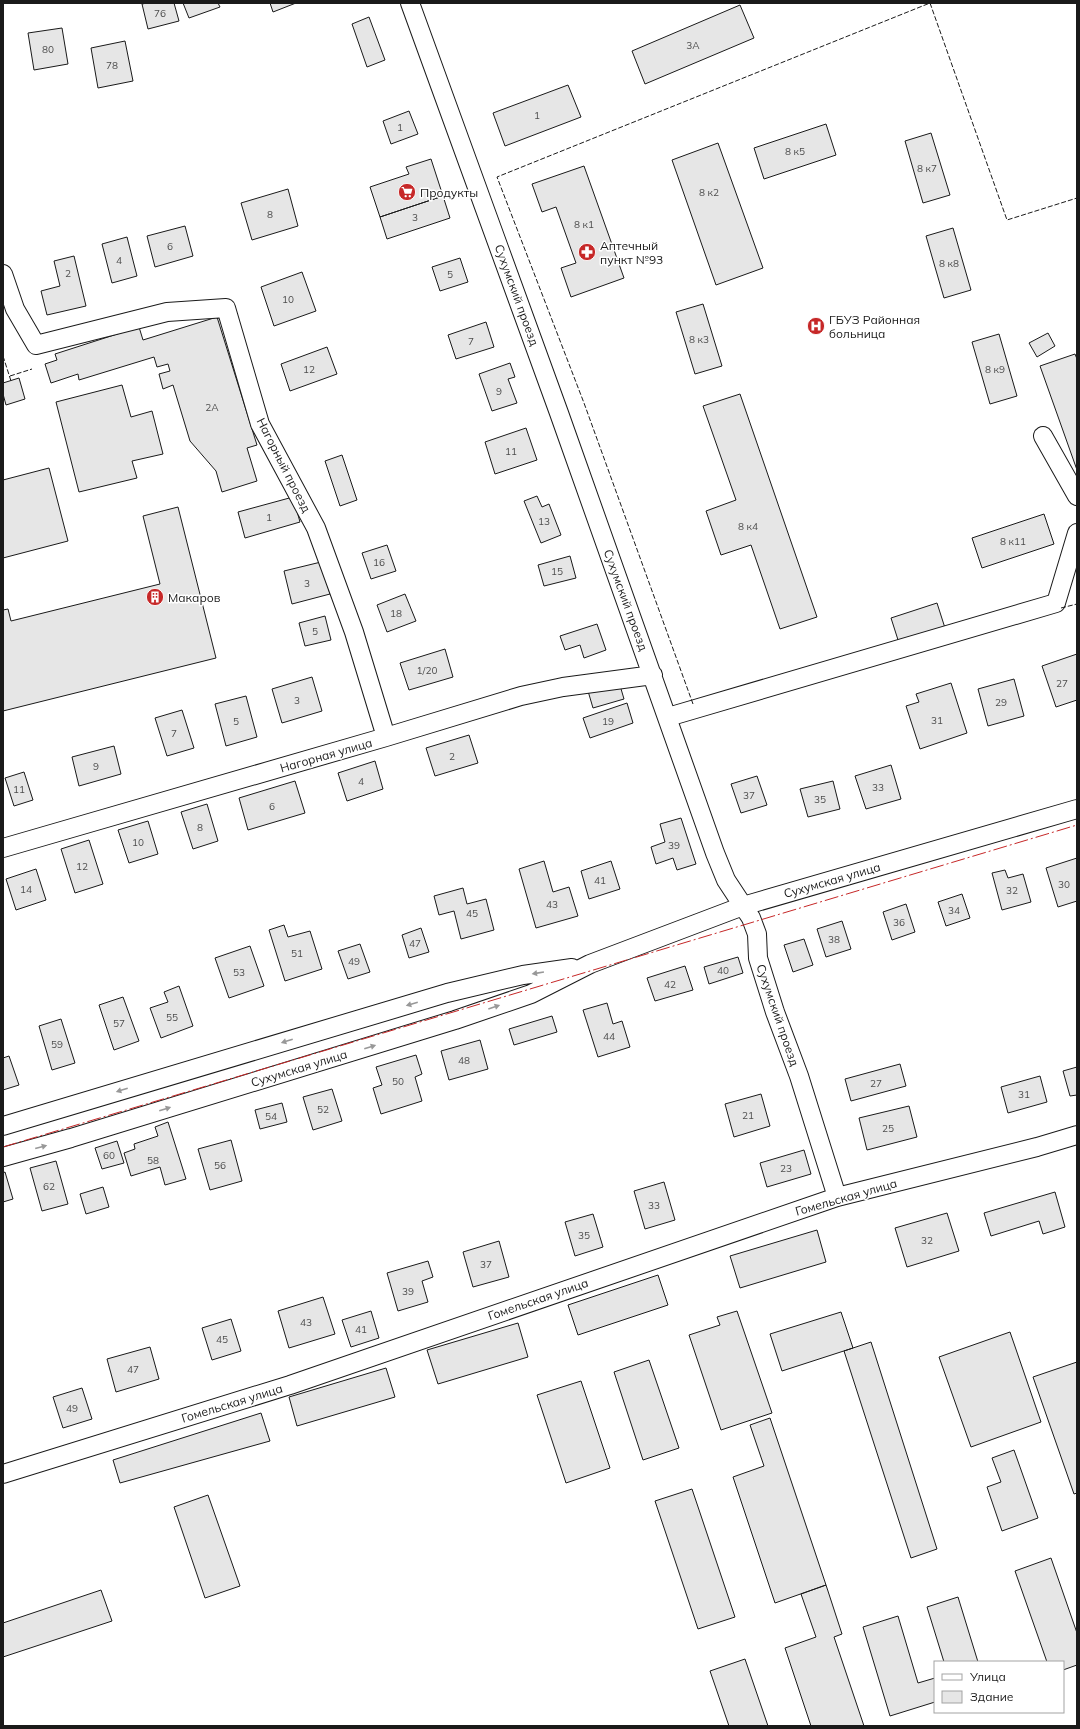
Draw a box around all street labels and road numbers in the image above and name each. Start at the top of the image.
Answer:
street label: Сухумский проезд [492,242,542,348]
street label: Нагорный проезд [254,415,314,515]
street label: Сухумский проезд [601,547,651,653]
street label: Нагорная улица [278,735,374,775]
street label: Сухумская улица [782,859,882,901]
street label: Сухумский проезд [753,962,803,1068]
street label: Сухумская улица [249,1046,349,1090]
street label: Гомельская улица [793,1175,899,1219]
street label: Гомельская улица [486,1275,590,1323]
street label: Гомельская улица [180,1380,284,1426]

